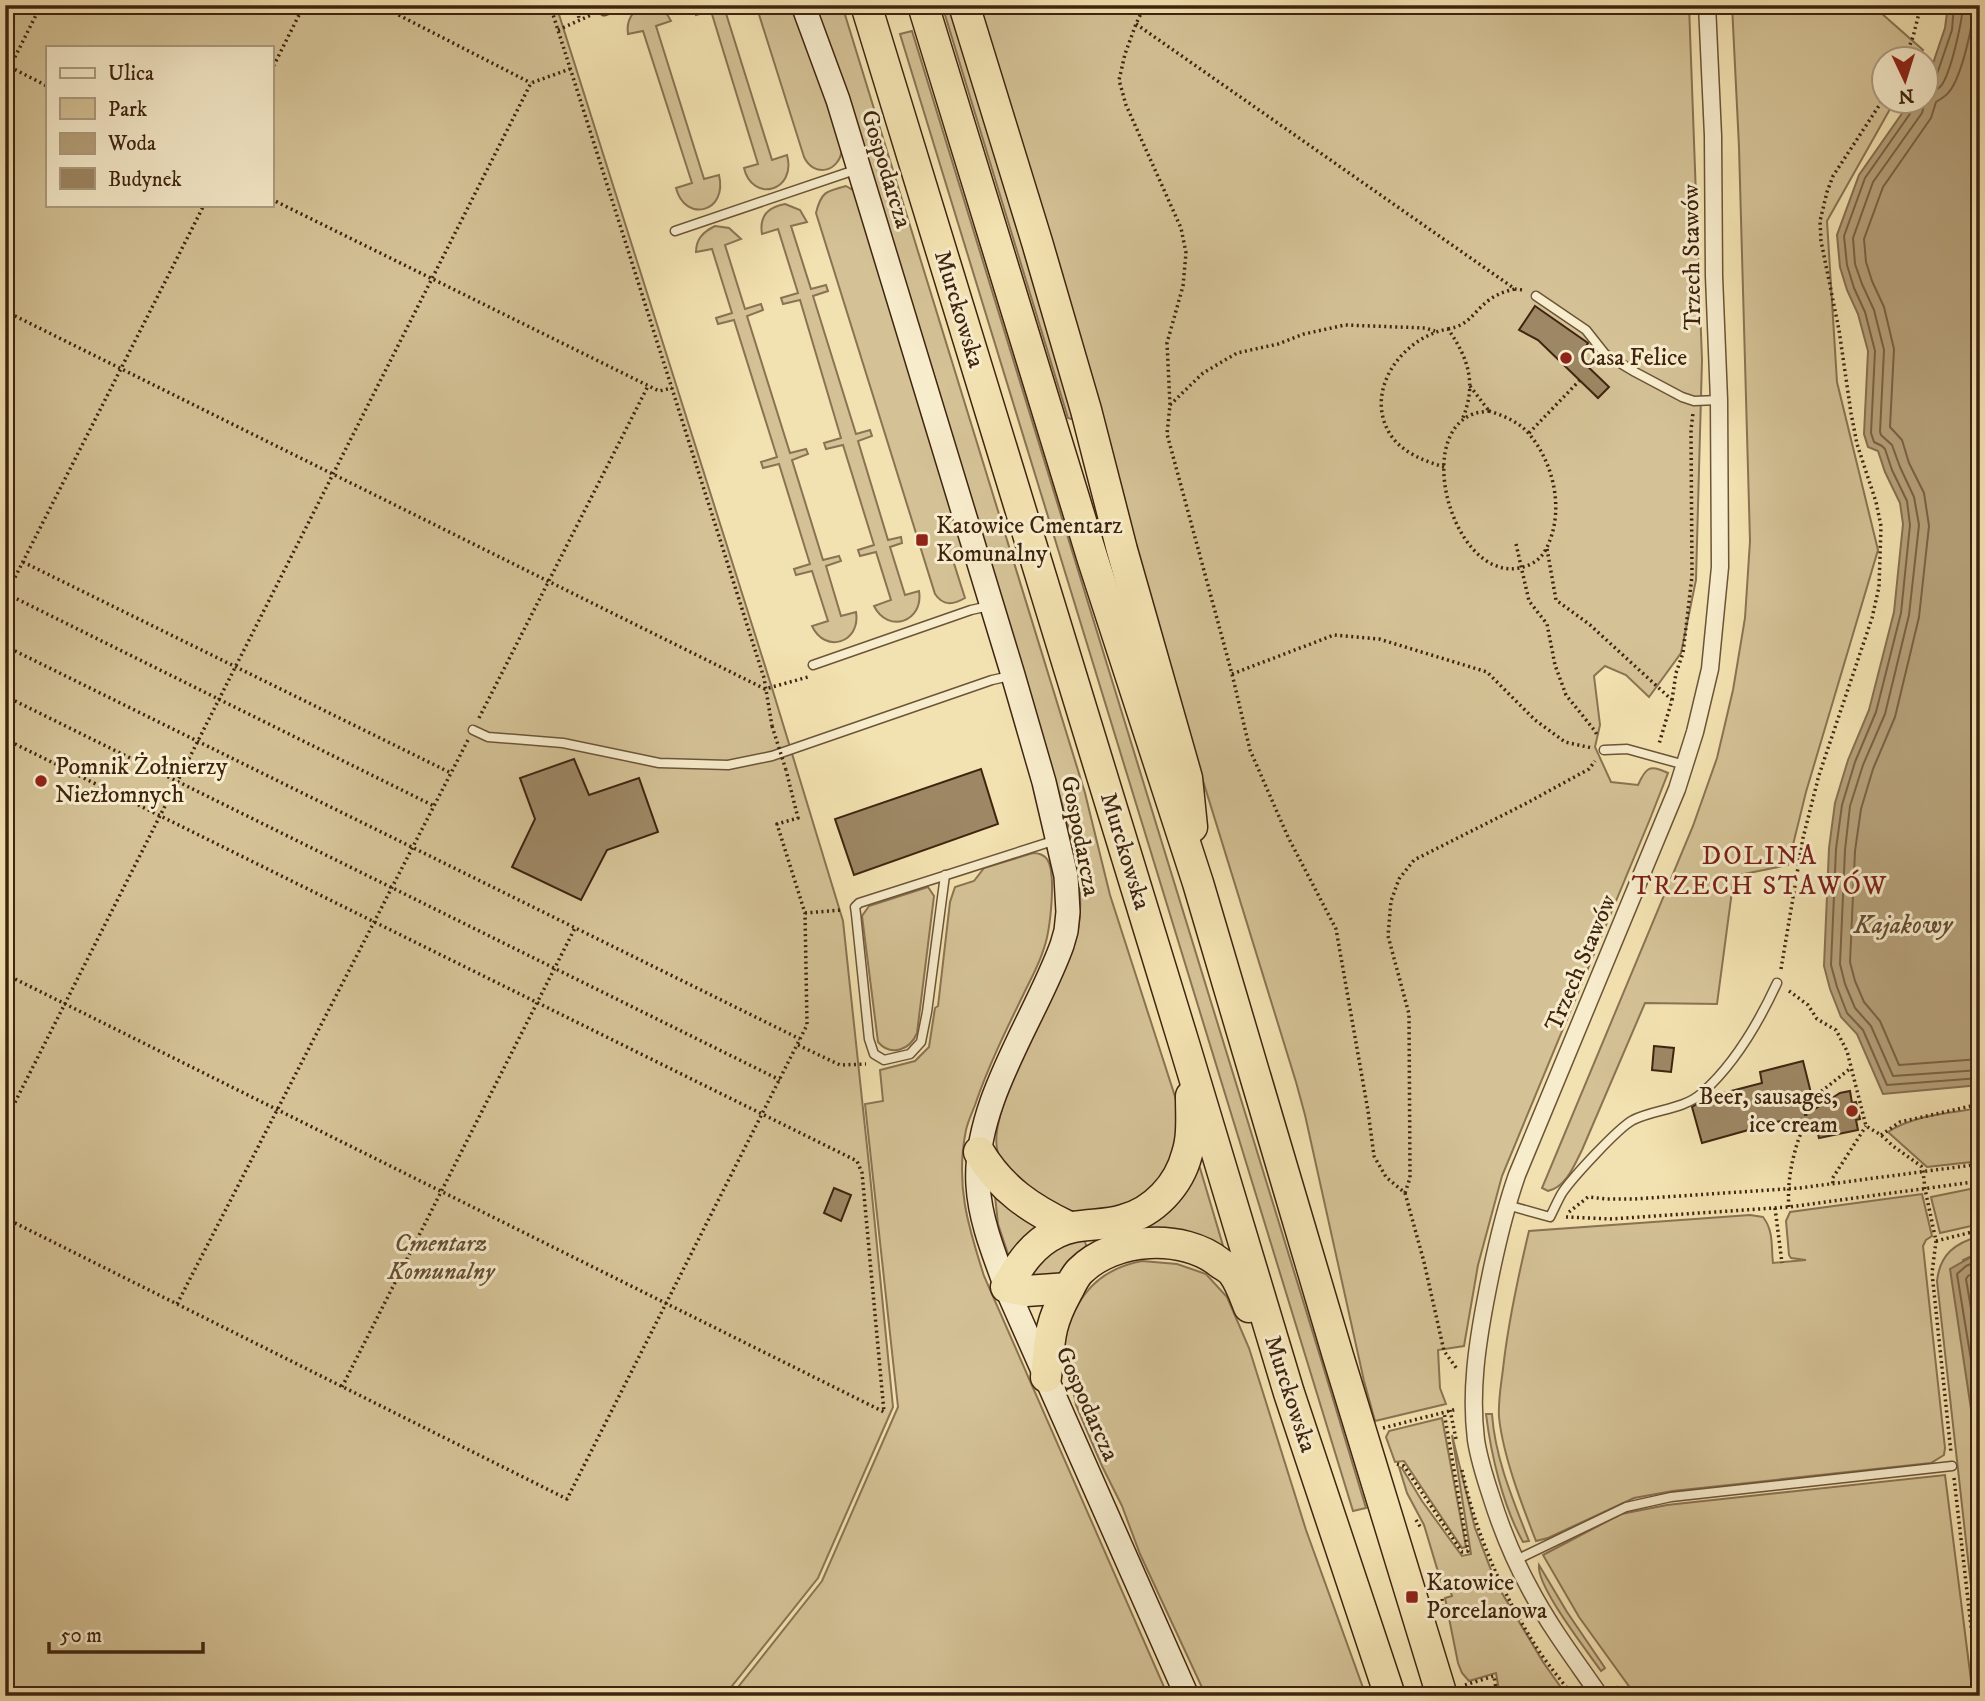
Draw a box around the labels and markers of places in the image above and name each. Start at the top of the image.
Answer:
place label: Casa Felice [1580,343,1687,373]
marker: Casa Felice [1558,350,1574,366]
place label: Katowice Cmentarz Komunalny [936,511,1123,569]
marker: Katowice Cmentarz Komunalny [914,532,930,548]
place label: Pomnik Żołnierzy Niezłomnych [55,751,228,810]
marker: Pomnik Żołnierzy Niezłomnych [33,773,49,789]
place label: Beer, sausages, ice cream [1699,1082,1838,1140]
marker: Beer, sausages, ice cream [1844,1103,1860,1119]
place label: Katowice Porcelanowa [1426,1568,1548,1626]
marker: Katowice Porcelanowa [1404,1589,1420,1605]

